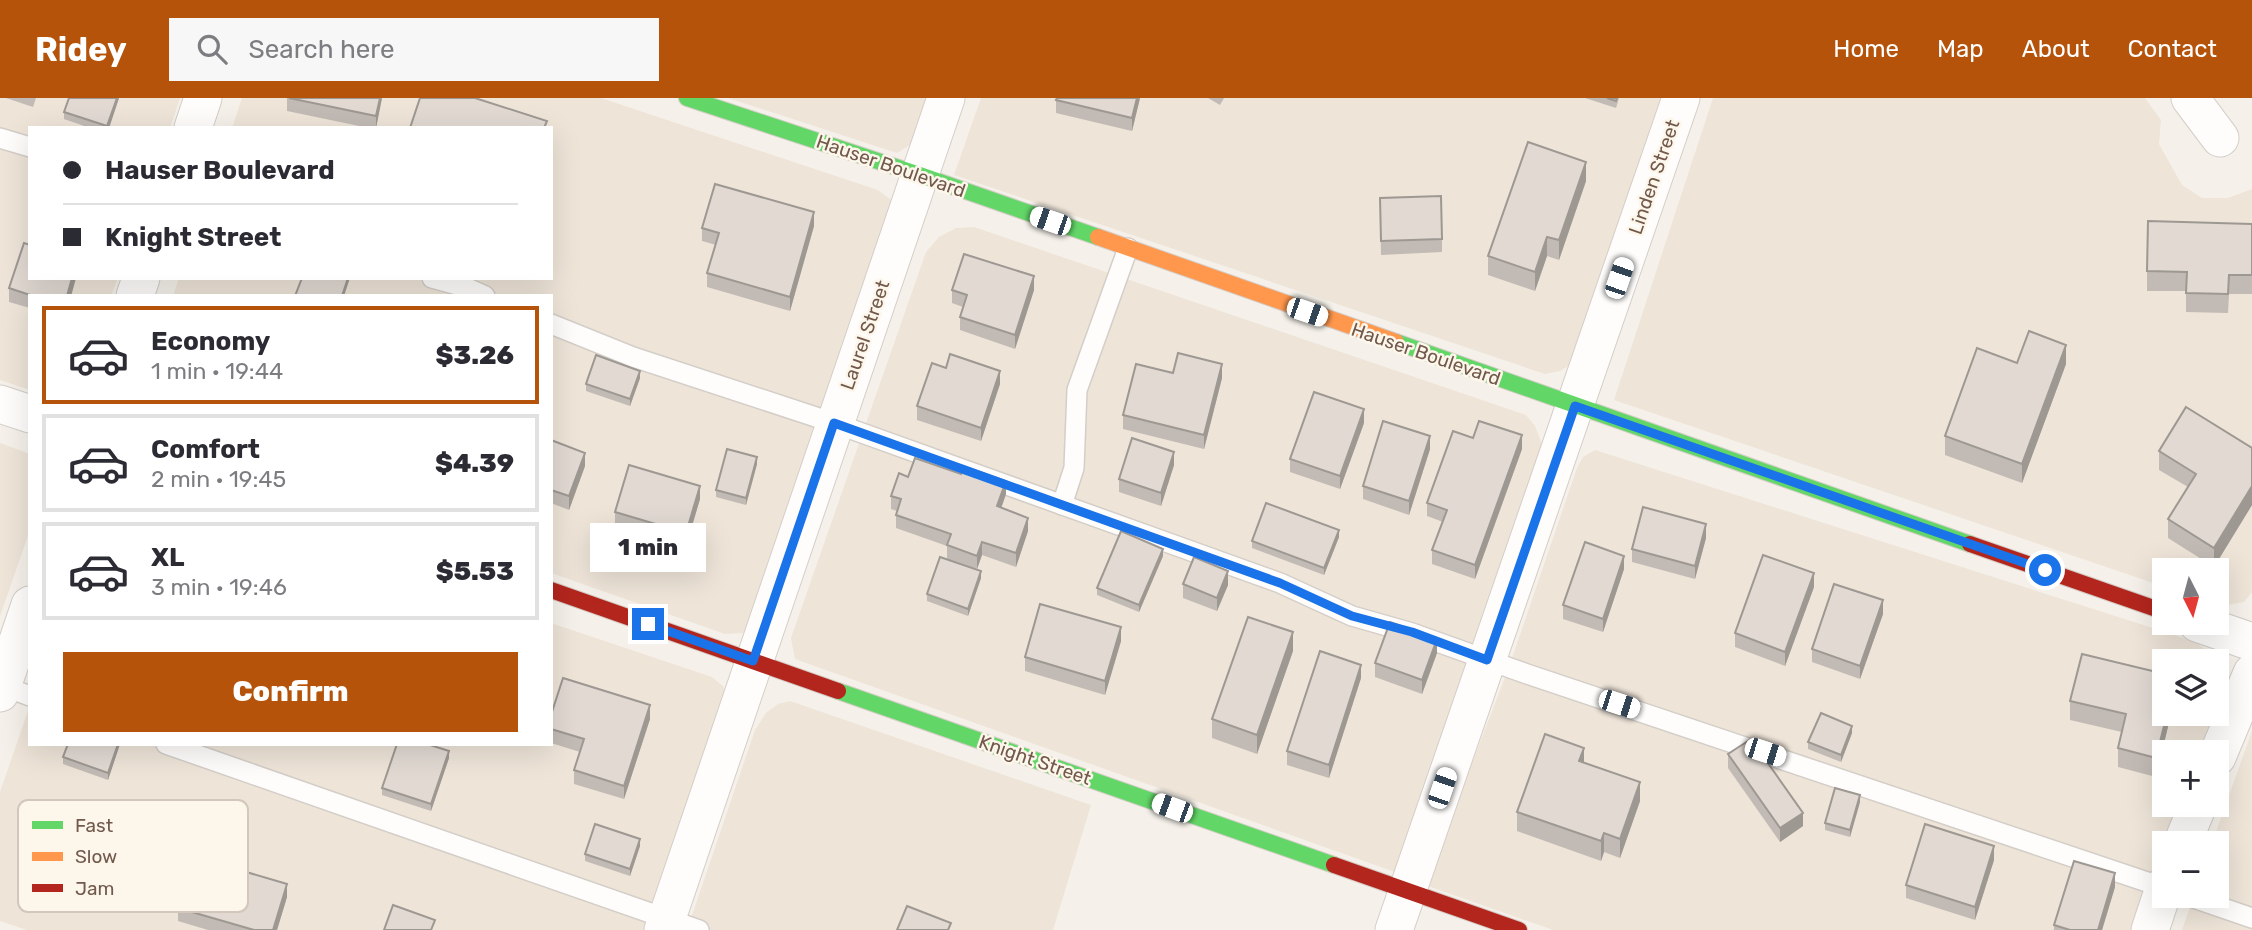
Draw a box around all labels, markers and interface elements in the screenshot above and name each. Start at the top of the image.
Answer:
search box [169,18,659,81]
text: Ridey [35,30,127,69]
icon: search [193,30,231,68]
text: Search here [249,34,394,65]
text: Home [1833,35,1899,63]
text: Map [1937,35,1984,63]
text: About [2022,35,2090,63]
text: Contact [2128,35,2217,63]
street label: Linden Street [1624,116,1685,237]
street label: Hauser Boulevard [813,130,969,202]
text: Hauser Boulevard [105,155,335,186]
car [1027,204,1074,238]
text: Knight Street [105,222,281,253]
car [1603,255,1636,301]
street label: Laurel Street [835,277,895,393]
car [1284,295,1331,329]
street label: Hauser Boulevard [1348,318,1504,390]
icon: car [67,324,130,387]
text: Economy [151,326,270,357]
text: $3.26 [436,340,514,371]
text: 1 min · 19:44 [151,357,283,385]
icon: car [67,432,130,495]
text: Comfort [151,434,260,465]
text: $4.39 [435,448,514,479]
text: 2 min · 19:45 [151,465,286,493]
callout: 1 min [590,522,706,572]
text: 1 min [618,533,678,561]
icon: car [67,540,130,603]
text: XL [151,542,184,573]
route start [2029,554,2061,586]
text: $5.53 [436,556,514,587]
north arrow [2152,558,2230,635]
map controls [2152,558,2229,908]
text: 3 min · 19:46 [151,573,287,601]
route end [632,608,664,640]
button: layers [2152,649,2229,726]
button: Confirm [63,652,518,732]
car [1596,688,1643,720]
street label: Knight Street [976,730,1095,790]
car [1742,736,1789,768]
button: + [2152,740,2229,817]
car [1426,765,1459,811]
car [1149,791,1196,825]
legend [18,800,248,912]
text: Fast [75,814,114,837]
button: − [2152,831,2229,908]
text: Slow [75,845,117,868]
text: Jam [75,877,114,900]

